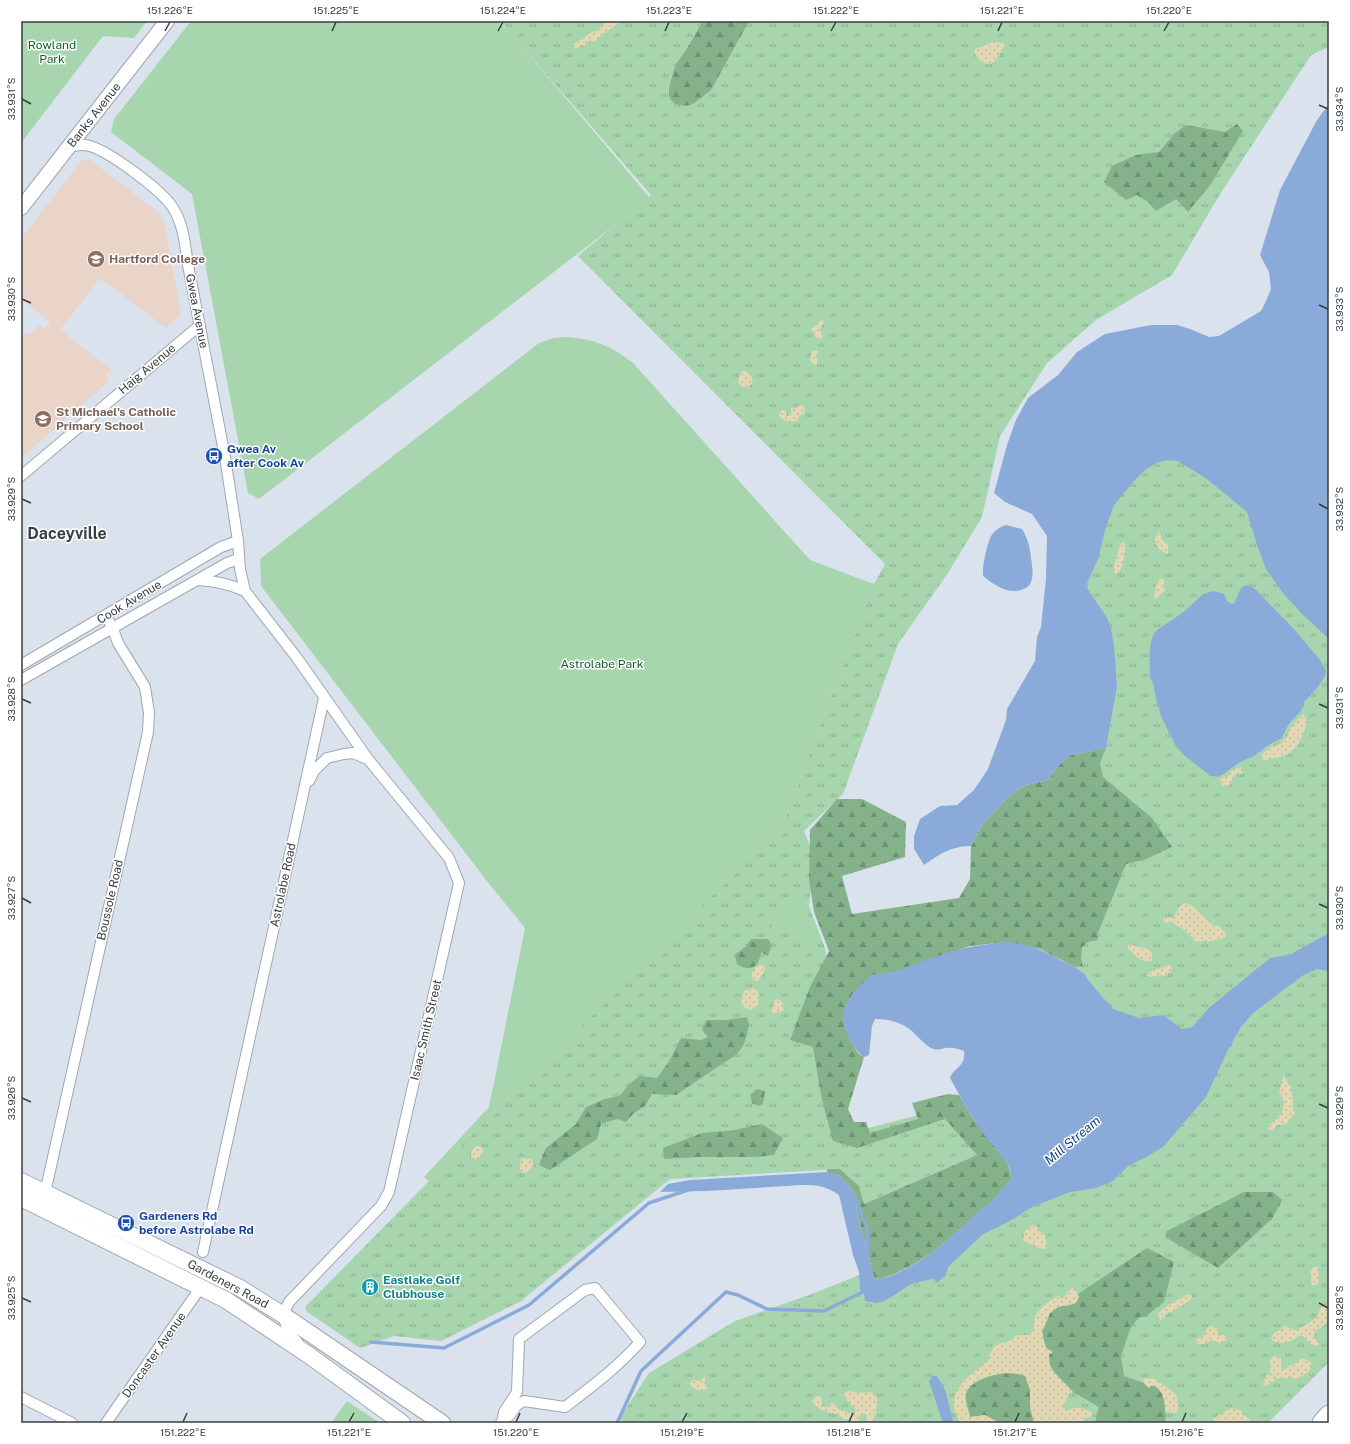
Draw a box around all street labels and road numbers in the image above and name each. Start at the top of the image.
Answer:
street label: Banks Avenue [64,80,124,150]
street label: Gwea Avenue [183,273,211,350]
street label: Haig Avenue [116,341,179,397]
street label: Cook Avenue [94,577,164,627]
street label: Astrolabe Road [267,842,299,928]
street label: Boussole Road [94,858,126,942]
street label: Isaac Smith Street [408,978,444,1082]
street label: Gardeners Road [185,1257,271,1311]
street label: Doncaster Avenue [119,1309,189,1400]

